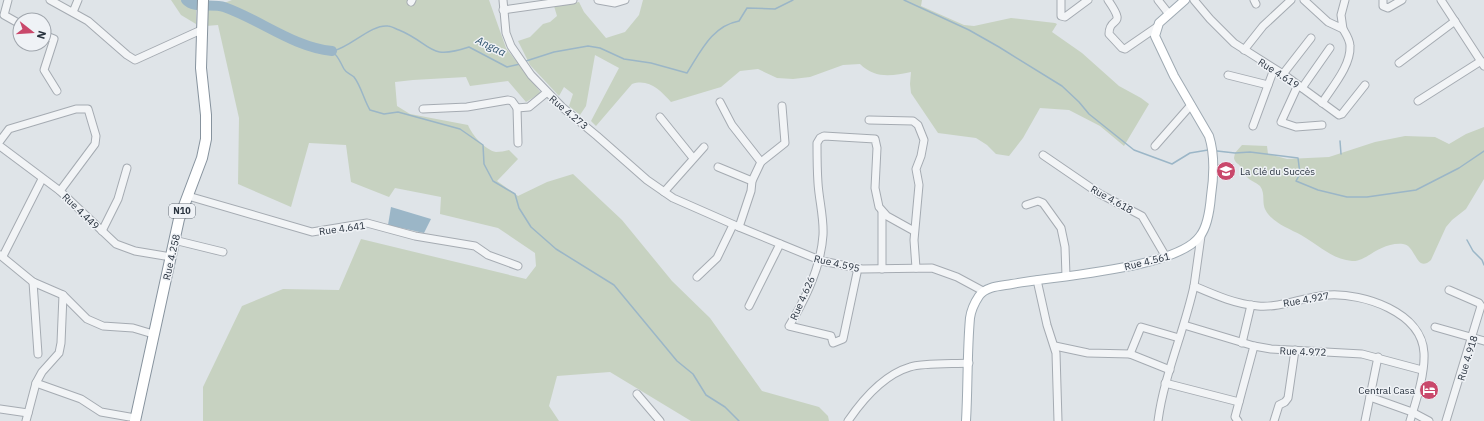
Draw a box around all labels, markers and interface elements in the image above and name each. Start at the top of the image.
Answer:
north arrow [12,12,52,52]
text: N [34,29,49,41]
water label: Angaa [473,32,508,59]
street label: Rue 4.619 [1256,55,1302,92]
street label: Rue 4.273 [547,92,591,132]
school or university icon: La Clé du Succès [1215,160,1237,182]
place label: La Clé du Succès [1240,165,1315,178]
street label: Rue 4.618 [1088,182,1135,216]
street label: Rue 4.449 [59,190,102,232]
road number: N10 [169,204,195,218]
street label: Rue 4.641 [318,219,366,238]
street label: Rue 4.258 [160,233,183,281]
street label: Rue 4.561 [1123,250,1171,273]
street label: Rue 4.595 [813,252,861,275]
street label: Rue 4.626 [787,274,818,322]
street label: Rue 4.927 [1282,289,1330,310]
street label: Rue 4.918 [1454,334,1481,382]
street label: Rue 4.972 [1279,344,1327,359]
hotel icon: Central Casa [1418,379,1440,401]
place label: Central Casa [1358,384,1416,397]

